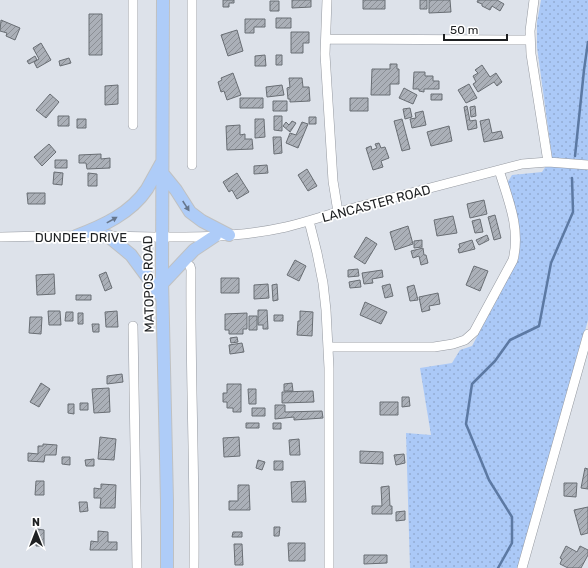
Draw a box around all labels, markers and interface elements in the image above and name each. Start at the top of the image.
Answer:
scale bar [444,16,507,42]
text: 50 m [450,23,478,37]
street label: LANCASTER ROAD [320,182,432,225]
one-way arrow [182,200,189,212]
one-way arrow [106,217,117,223]
street label: DUNDEE DRIVE [35,230,127,245]
street label: MATOPOS ROAD [140,235,157,333]
north arrow [16,512,56,552]
text: N [32,516,40,529]

